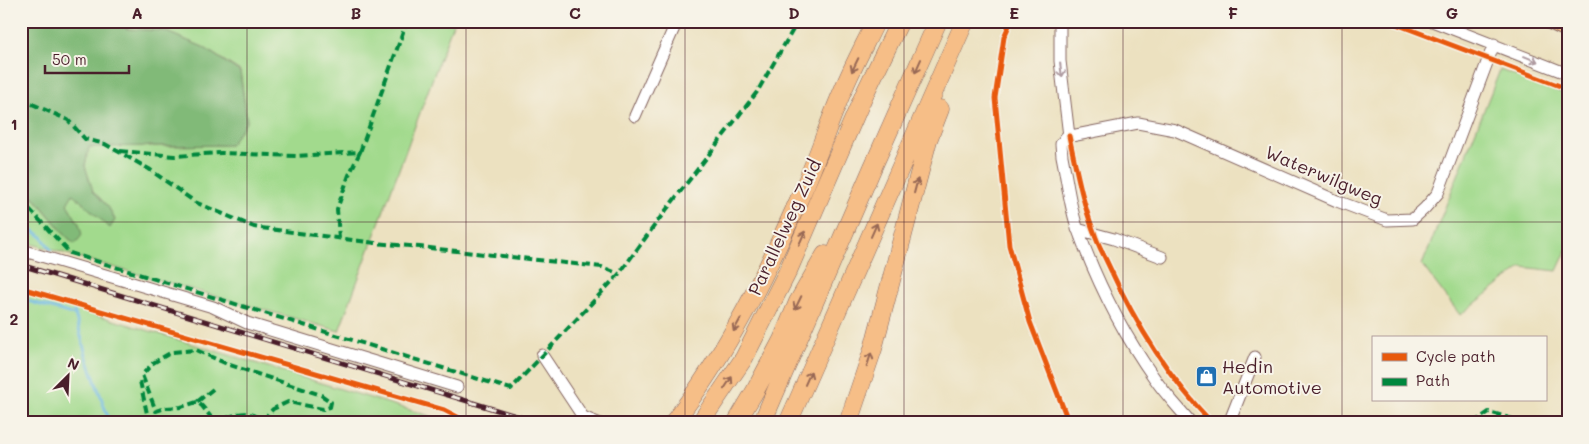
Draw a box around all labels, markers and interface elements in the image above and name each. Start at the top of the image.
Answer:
text: A [131,2,143,23]
text: B [351,2,361,23]
text: C [569,2,581,23]
text: D [788,2,800,23]
text: E [1009,2,1019,23]
text: F [1228,2,1238,23]
text: G [1446,2,1458,23]
scale bar [45,42,129,74]
text: 50 m [52,49,87,69]
one-way arrow [1523,55,1538,64]
one-way arrow [850,57,859,72]
one-way arrow [912,58,922,73]
one-way arrow [1056,62,1066,78]
text: 1 [10,113,18,134]
street label: Waterwilgweg [1262,140,1386,210]
street label: Parallelweg Zuid [742,155,826,299]
one-way arrow [911,179,921,195]
one-way arrow [870,223,880,238]
one-way arrow [798,231,807,246]
one-way arrow [793,296,803,311]
text: 2 [10,308,19,329]
one-way arrow [732,317,742,331]
legend [1372,336,1546,402]
text: Cycle path [1416,346,1495,366]
north arrow [42,352,92,402]
text: N [65,353,82,375]
one-way arrow [865,353,874,368]
place label: Hedin Automotive [1222,354,1322,399]
shop icon: Hedin Automotive [1194,364,1218,388]
text: Path [1416,370,1450,390]
one-way arrow [803,371,813,386]
one-way arrow [723,376,733,390]

